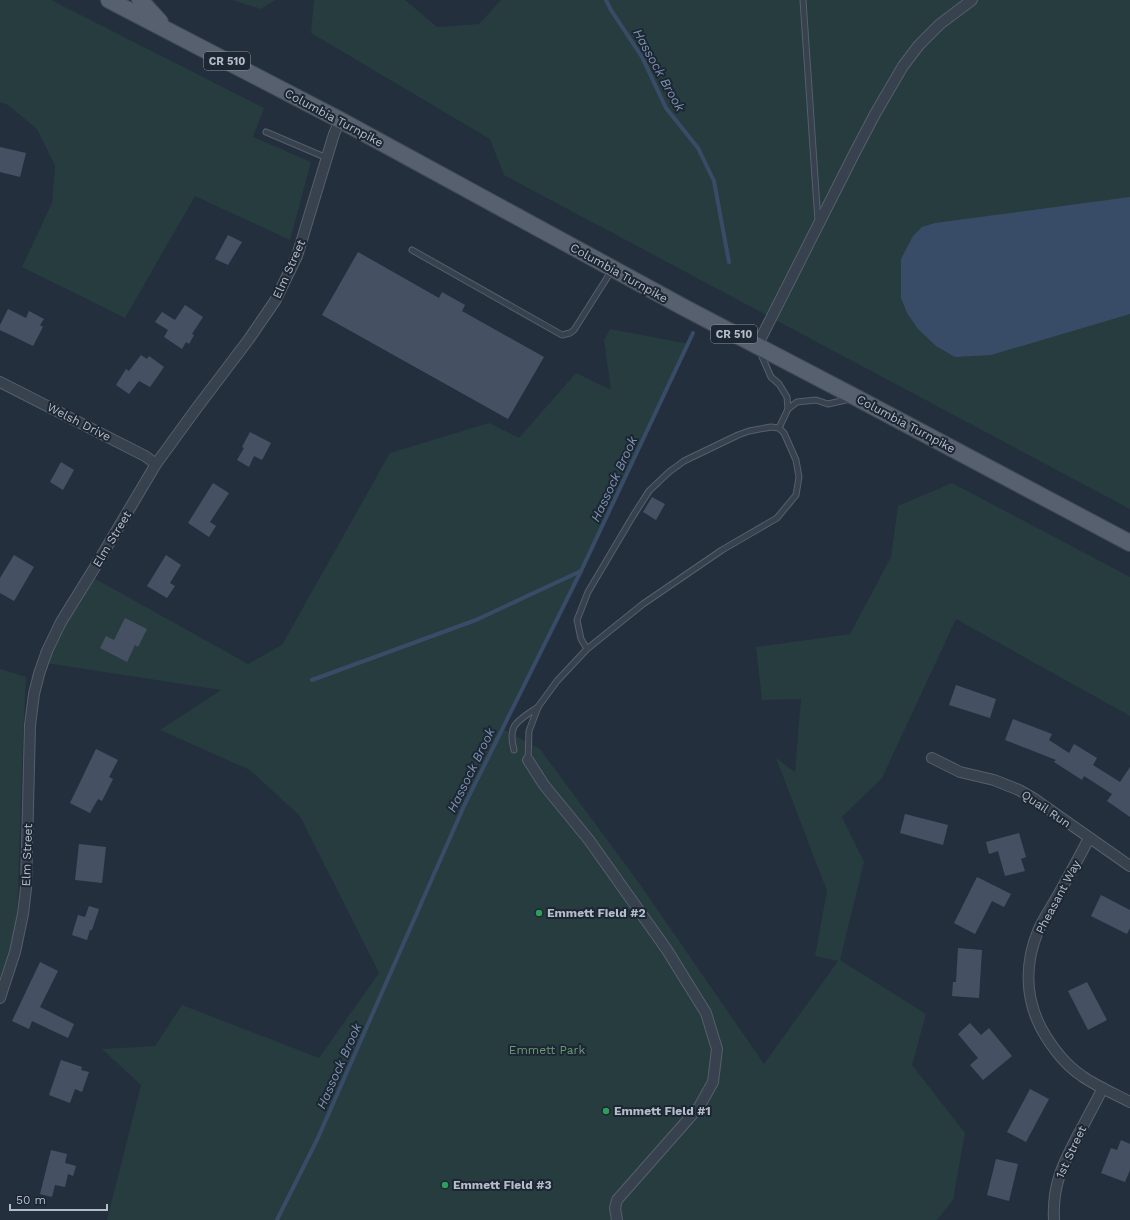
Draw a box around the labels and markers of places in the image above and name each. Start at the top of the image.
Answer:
place label: Emmett Field #2 [547,906,646,920]
marker: Emmett Field #2 [534,908,544,918]
place label: Emmett Field #1 [614,1104,711,1118]
marker: Emmett Field #1 [601,1106,611,1116]
place label: Emmett Field #3 [453,1178,552,1192]
marker: Emmett Field #3 [440,1180,450,1190]

